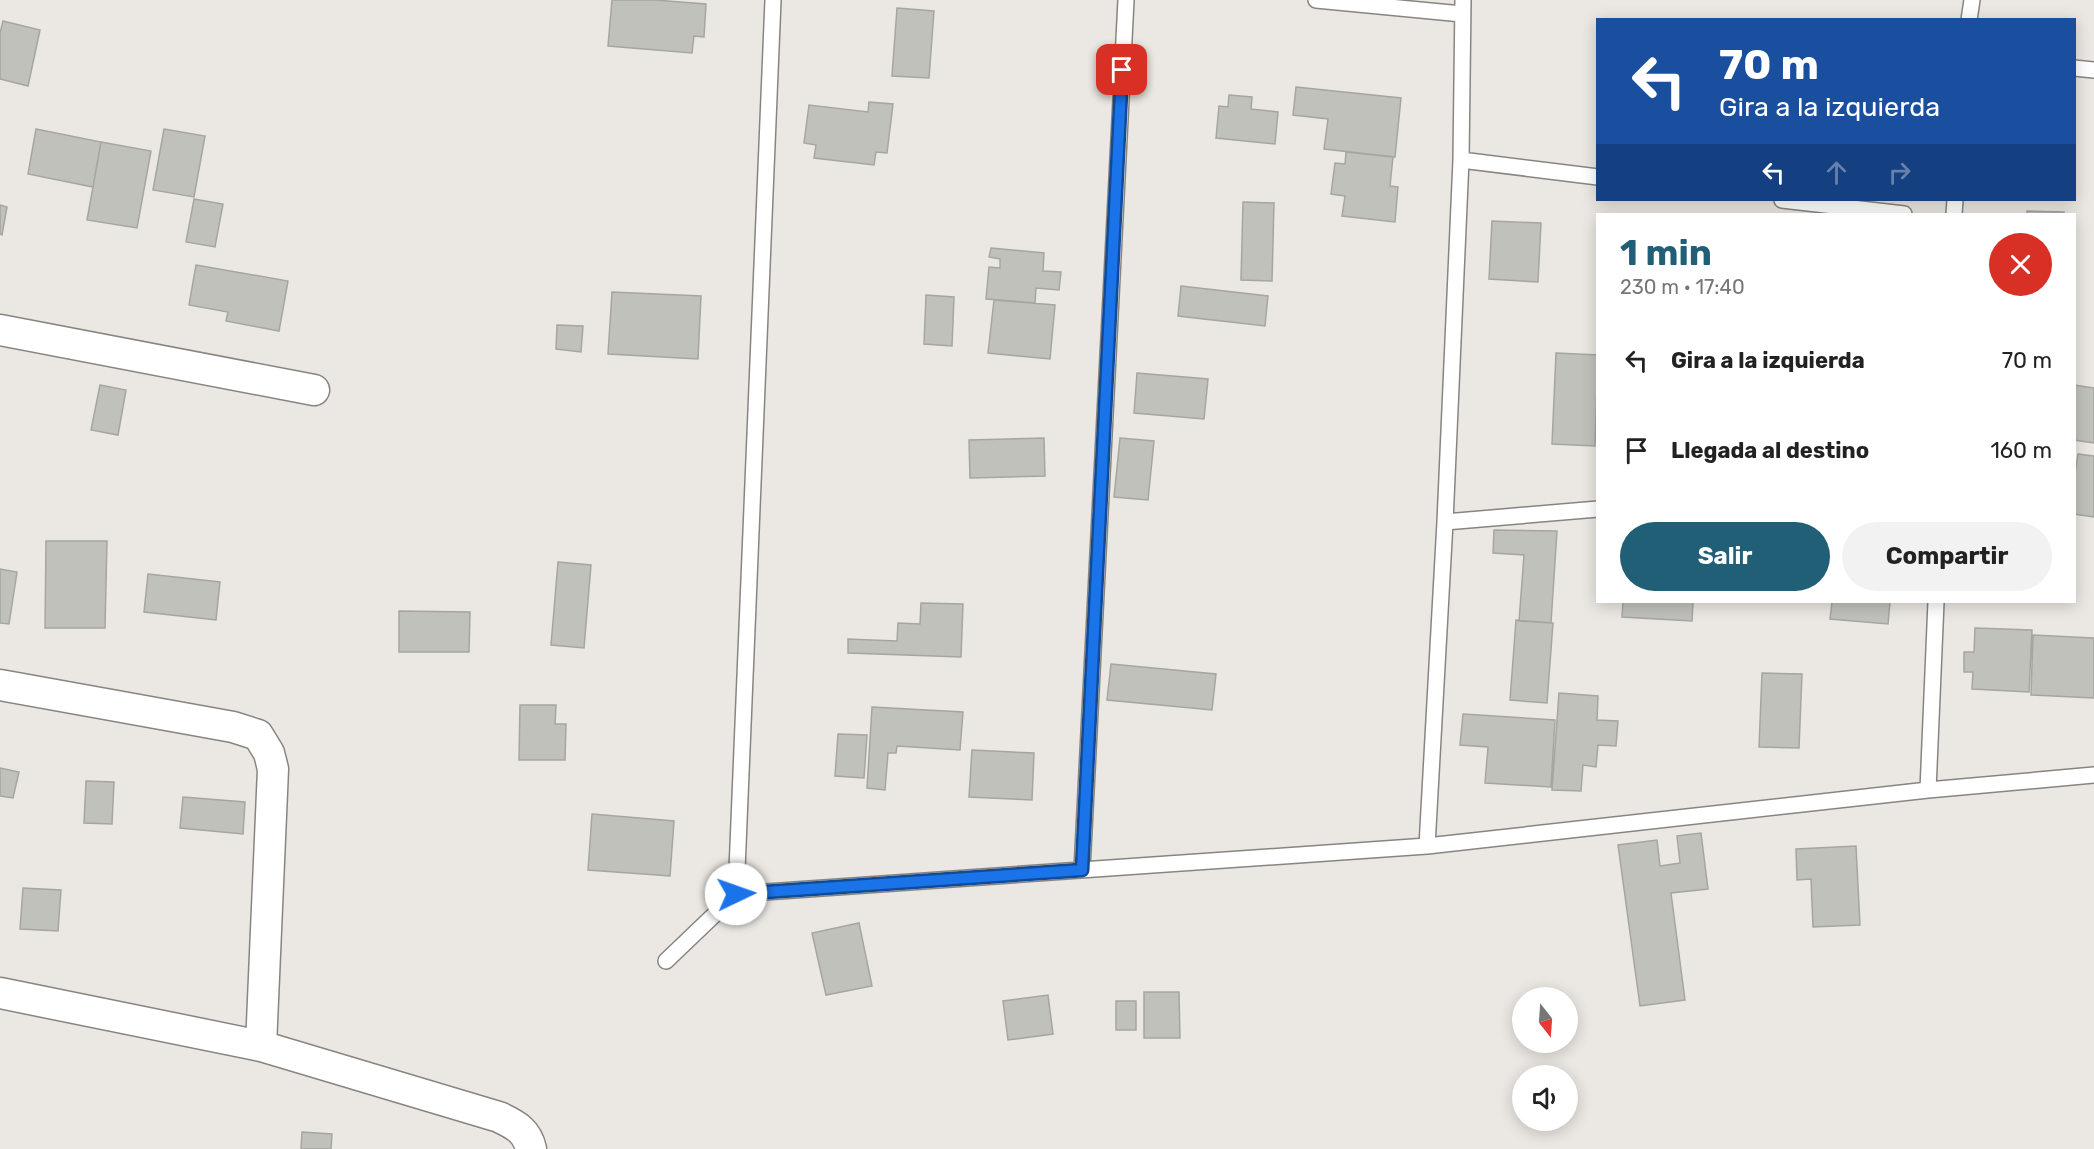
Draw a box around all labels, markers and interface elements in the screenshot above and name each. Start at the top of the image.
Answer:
text: 70 m [1719,40,1819,90]
icon: left [1620,42,1698,120]
pin [1096,44,1147,95]
icon: arrive [1105,53,1138,86]
text: Gira a la izquierda [1719,91,1940,123]
icon: left [1757,156,1790,189]
icon: ahead [1820,156,1853,189]
icon: right [1883,156,1916,189]
text: 1 min [1620,231,1712,274]
button: close [1989,233,2052,296]
text: 230 m · 17:40 [1620,275,1745,299]
icon: left [1620,344,1653,377]
text: Gira a la izquierda [1671,347,1865,374]
text: 70 m [2002,347,2052,374]
icon: arrive [1620,434,1653,467]
text: Llegada al destino [1671,437,1869,464]
text: 160 m [1990,437,2052,464]
button: Salir [1620,522,1830,591]
button: Compartir [1842,522,2052,591]
position arrow [704,862,768,926]
north arrow [1512,987,1578,1053]
map controls [1512,987,1578,1131]
button: sound [1512,1065,1578,1131]

